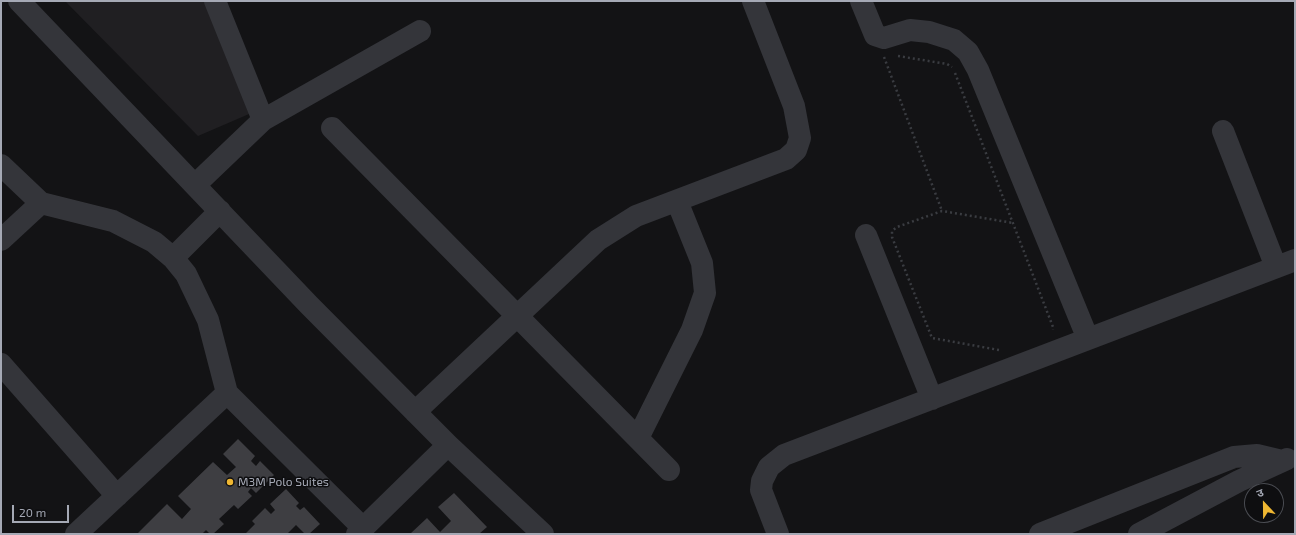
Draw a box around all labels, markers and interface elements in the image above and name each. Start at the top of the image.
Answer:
place label: M3M Polo Suites [238,475,329,489]
marker: M3M Polo Suites [225,477,235,487]
north arrow [1244,483,1284,523]
text: उ [1254,485,1265,500]
scale bar [14,497,71,523]
text: 20 m [19,505,46,519]

